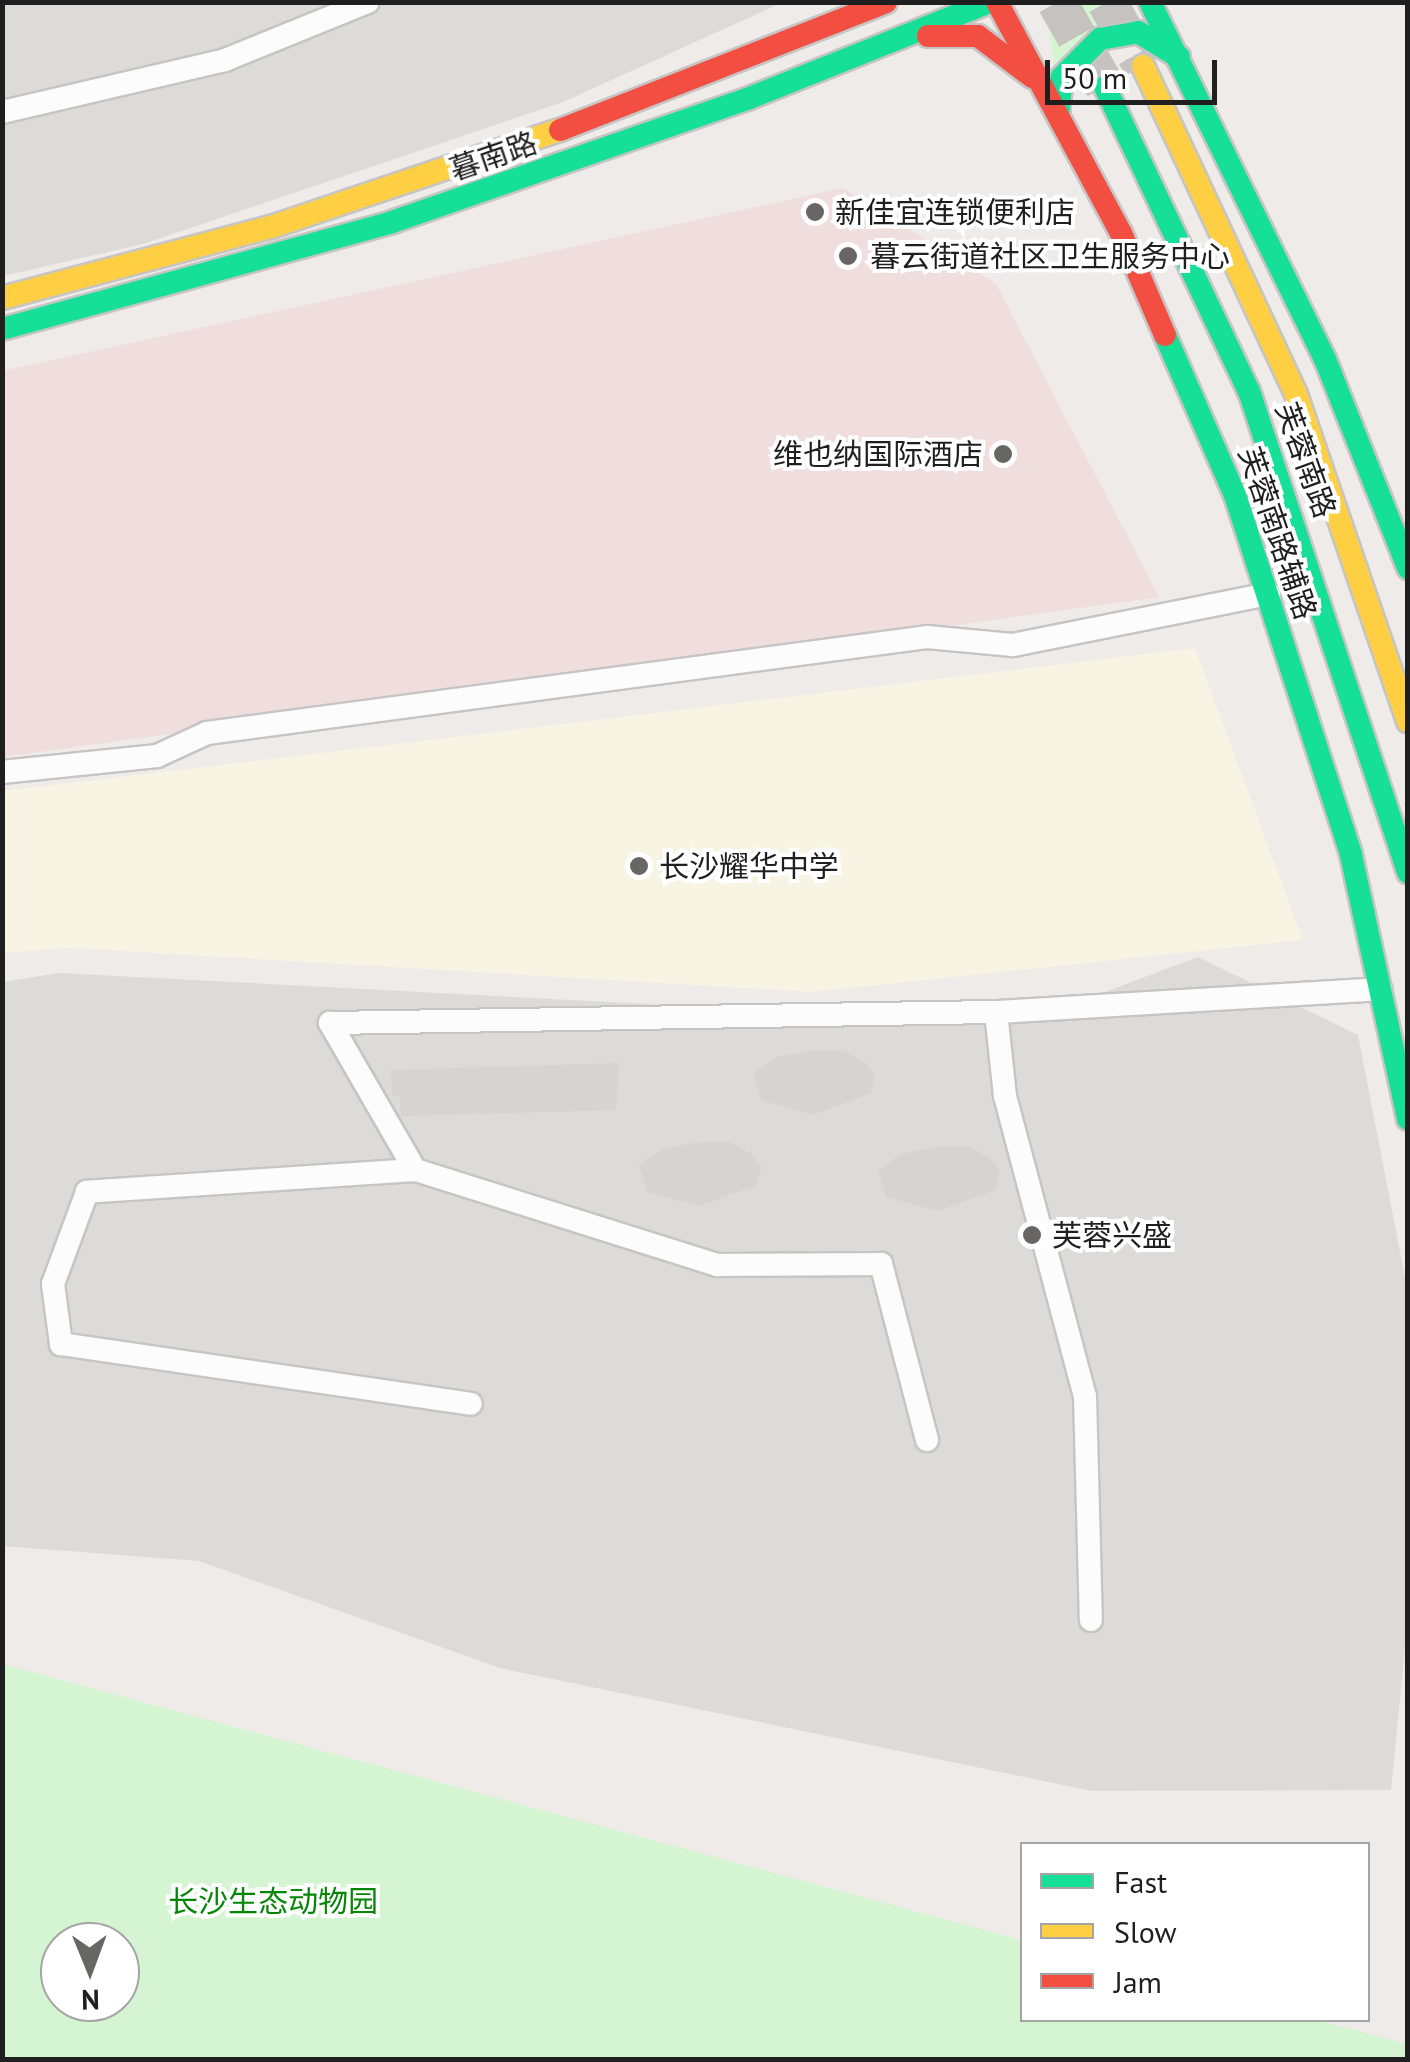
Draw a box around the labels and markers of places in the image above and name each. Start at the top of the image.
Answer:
place label: 新佳宜连锁便利店 [835,194,1075,230]
marker: 新佳宜连锁便利店 [804,201,826,223]
place label: 暮云街道社区卫生服务中心 [870,238,1230,274]
marker: 暮云街道社区卫生服务中心 [835,243,861,269]
place label: 维也纳国际酒店 [773,436,983,472]
marker: 维也纳国际酒店 [992,443,1014,465]
place label: 长沙耀华中学 [659,848,839,884]
marker: 长沙耀华中学 [628,855,650,877]
place label: 芙蓉兴盛 [1052,1217,1172,1253]
marker: 芙蓉兴盛 [1021,1224,1043,1246]

